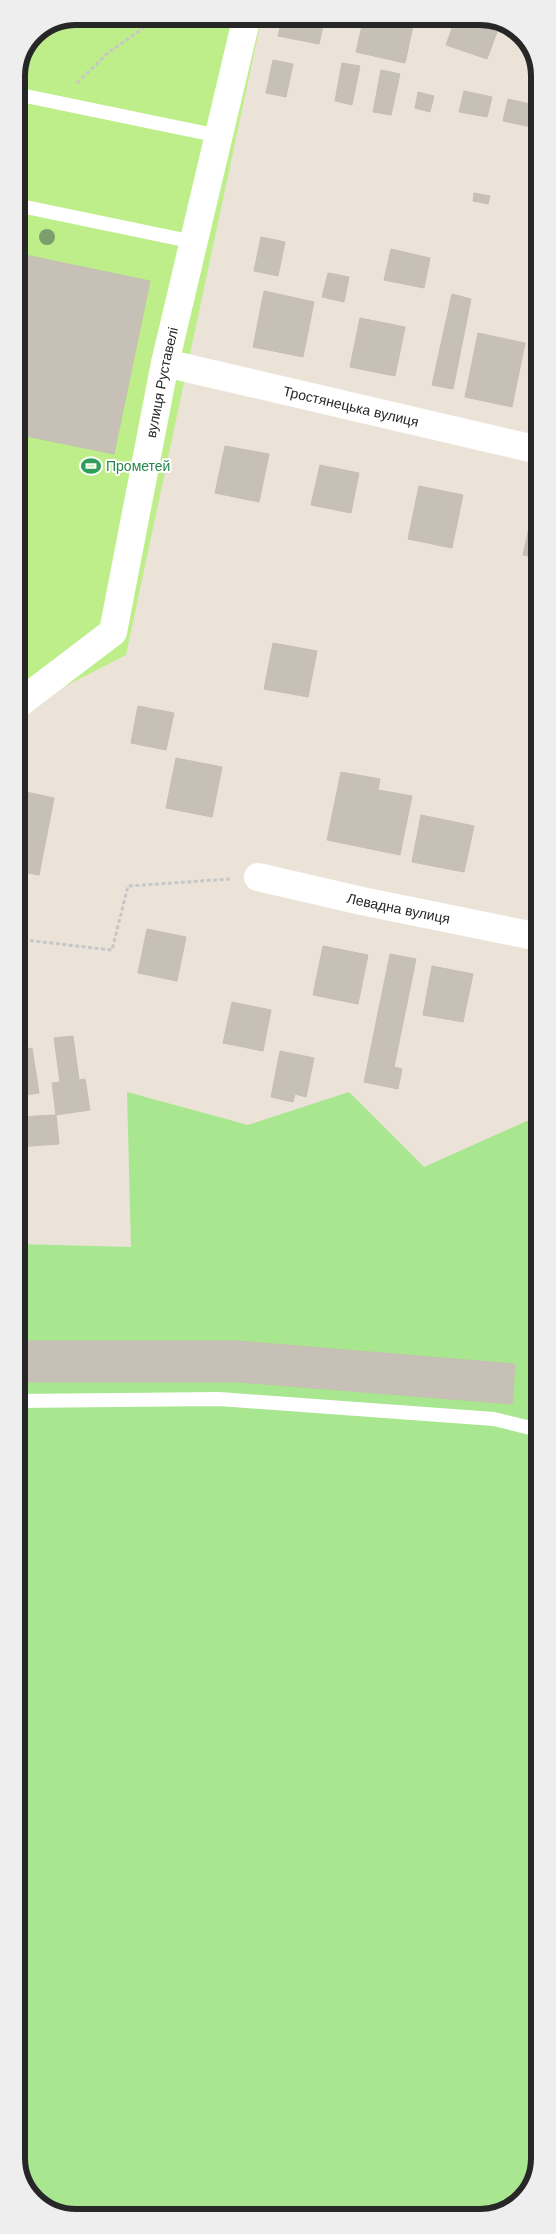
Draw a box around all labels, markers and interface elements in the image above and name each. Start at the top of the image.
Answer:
street label: вулиця Руставелі [143,325,181,439]
street label: Тростянецька вулиця [282,383,420,430]
sports icon: Прометей [80,455,102,477]
place label: Прометей [106,458,170,474]
street label: Левадна вулиця [345,890,452,927]

